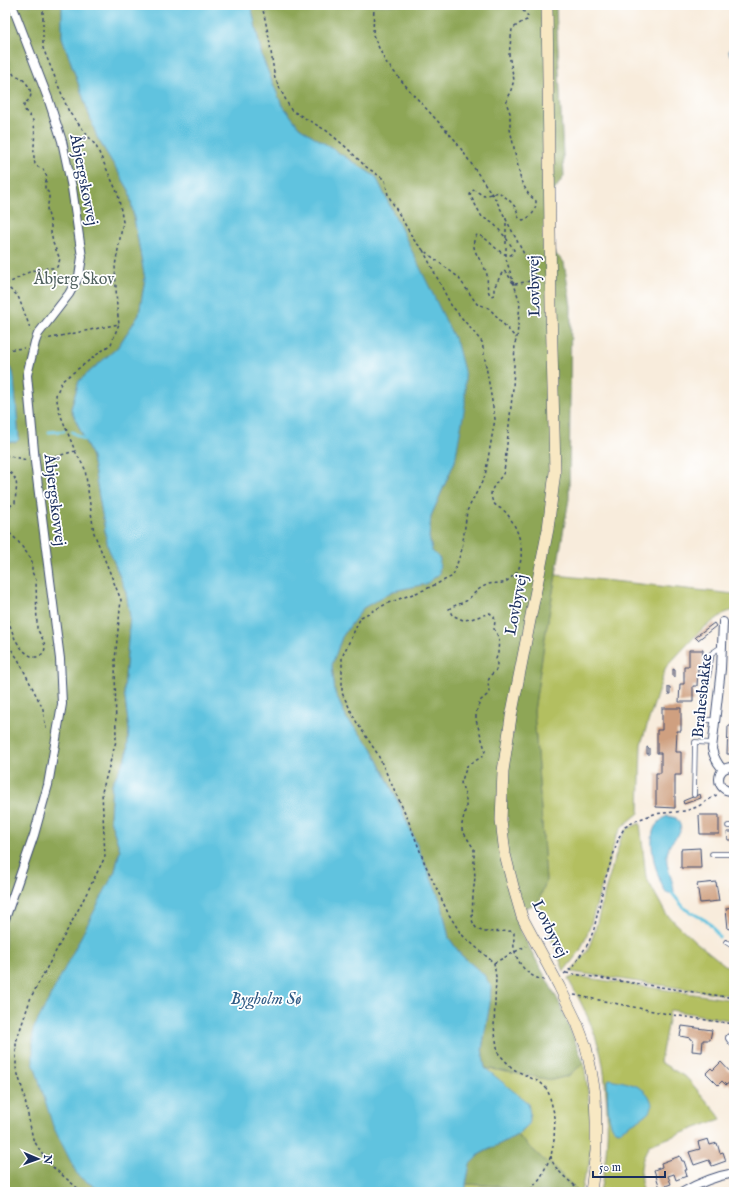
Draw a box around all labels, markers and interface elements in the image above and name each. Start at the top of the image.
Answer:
street label: Åbjergskovvej [64,131,104,227]
street label: Lovbyvej [524,255,546,317]
park label: Åbjerg Skov [33,268,115,290]
street label: Åbjergskovvej [38,452,72,547]
street label: Lovbyvej [501,573,533,637]
street label: Brahesbakke [689,653,717,739]
street label: Lovbyvej [527,897,571,961]
water label: Bygholm Sø [231,989,301,1010]
north arrow [18,1139,58,1179]
text: N [40,1153,54,1165]
scale bar [593,1153,665,1179]
text: 50 m [599,1160,621,1175]

